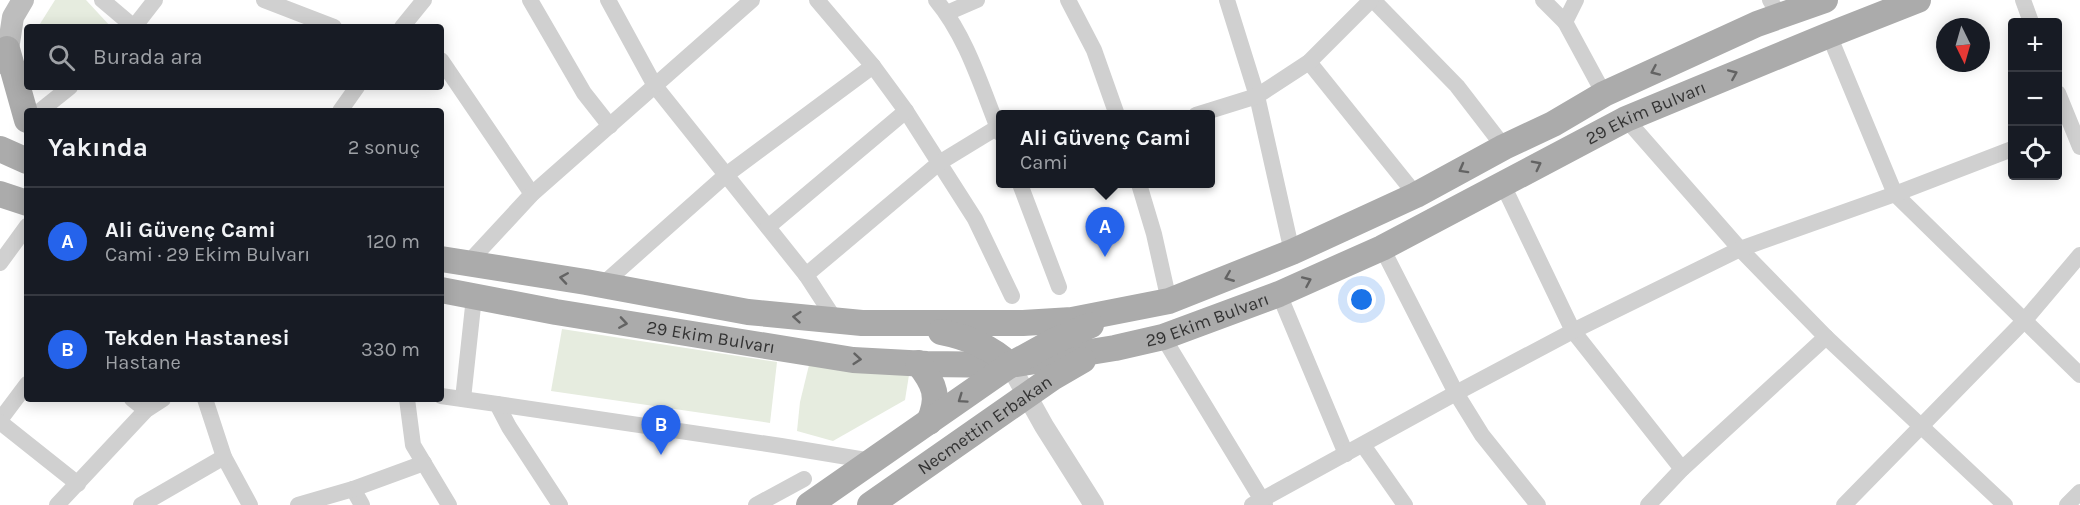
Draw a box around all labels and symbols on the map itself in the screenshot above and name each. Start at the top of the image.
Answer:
north arrow [1936,18,1990,72]
one-way arrow [1651,63,1662,75]
one-way arrow [1727,69,1738,81]
street label: 29 Ekim Bulvarı [1582,76,1709,149]
one-way arrow [1531,161,1542,172]
one-way arrow [1459,162,1469,173]
pin: A [1086,208,1124,257]
one-way arrow [1224,270,1235,282]
one-way arrow [559,273,568,285]
one-way arrow [1301,276,1312,288]
your location [1347,285,1376,314]
street label: 29 Ekim Bulvarı [1143,288,1272,352]
one-way arrow [793,311,802,324]
one-way arrow [617,316,627,329]
street label: 29 Ekim Bulvarı [645,316,777,358]
one-way arrow [852,353,861,366]
street label: Necmettin Erbakan [913,370,1056,479]
one-way arrow [957,392,968,403]
pin: B [642,406,680,455]

